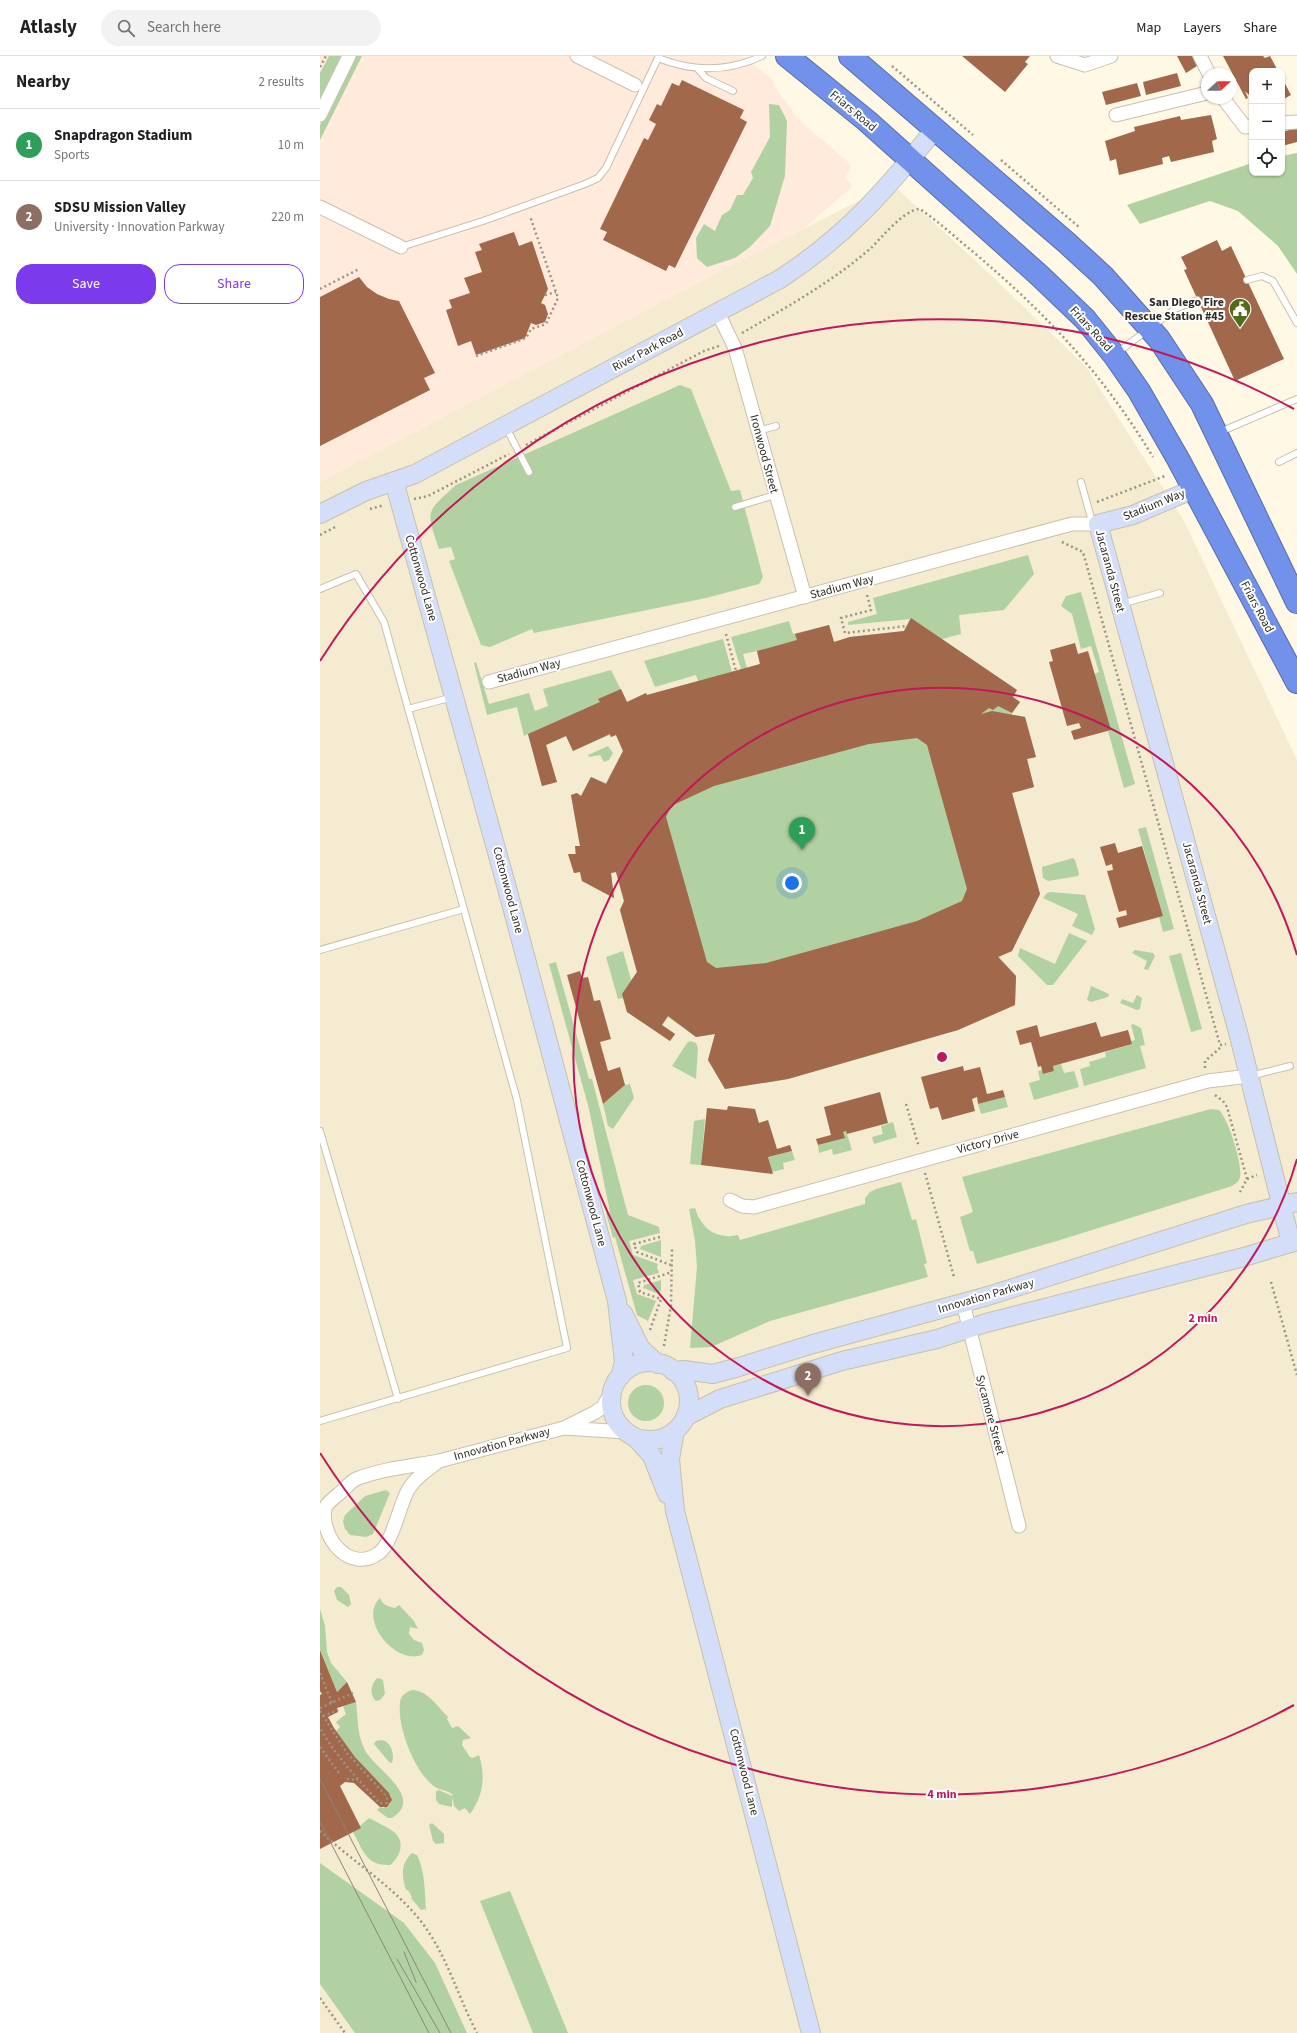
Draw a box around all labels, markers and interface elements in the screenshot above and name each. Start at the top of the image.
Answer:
search box [101,10,381,46]
text: Atlasly [20,14,77,41]
icon: search [115,17,137,39]
text: Search here [147,17,221,38]
text: Map [1136,18,1161,38]
text: Layers [1183,18,1221,38]
text: Share [1243,18,1277,38]
north arrow [1201,68,1237,104]
map controls [1249,68,1285,176]
button: + [1249,68,1285,104]
text: Nearby [16,70,70,94]
text: 2 results [259,73,304,91]
street label: Friars Road [826,86,880,136]
button: − [1249,104,1285,140]
text: Snapdragon Stadium [54,125,192,146]
text: 1 [26,136,32,154]
text: 10 m [278,136,304,154]
button: locate [1249,140,1285,176]
text: Sports [54,146,89,164]
text: SDSU Mission Valley [54,197,186,218]
text: 2 [26,208,32,226]
text: 220 m [271,208,304,226]
text: University · Innovation Parkway [54,218,225,236]
button: Save [16,264,156,304]
button: Share [164,264,304,304]
place label: San Diego Fire Rescue Station #45 [1125,294,1224,325]
public building icon: San Diego Fire Rescue Station #45 [1227,296,1253,329]
street label: Friars Road [1066,302,1116,356]
street label: River Park Road [609,324,687,376]
street label: Ironwood Street [745,413,783,495]
street label: Stadium Way [1121,485,1188,525]
street label: Jacaranda Street [1091,528,1129,614]
street label: Cottonwood Lane [401,533,441,623]
street label: Stadium Way [808,570,876,604]
street label: Friars Road [1236,578,1278,636]
street label: Stadium Way [495,654,563,688]
pin: 1 [789,817,815,850]
street label: Jacaranda Street [1178,840,1216,926]
street label: Cottonwood Lane [488,845,528,935]
your location [782,873,802,893]
centre of rings [935,1050,949,1064]
street label: Victory Drive [955,1126,1021,1158]
street label: Cottonwood Lane [571,1158,611,1248]
street label: Innovation Parkway [936,1274,1036,1318]
text: 2 min [1188,1310,1218,1327]
pin: 2 [795,1363,821,1396]
street label: Sycamore Street [971,1373,1009,1457]
street label: Innovation Parkway [452,1423,552,1465]
street label: Cottonwood Lane [725,1727,763,1817]
text: 4 min [927,1786,957,1803]

